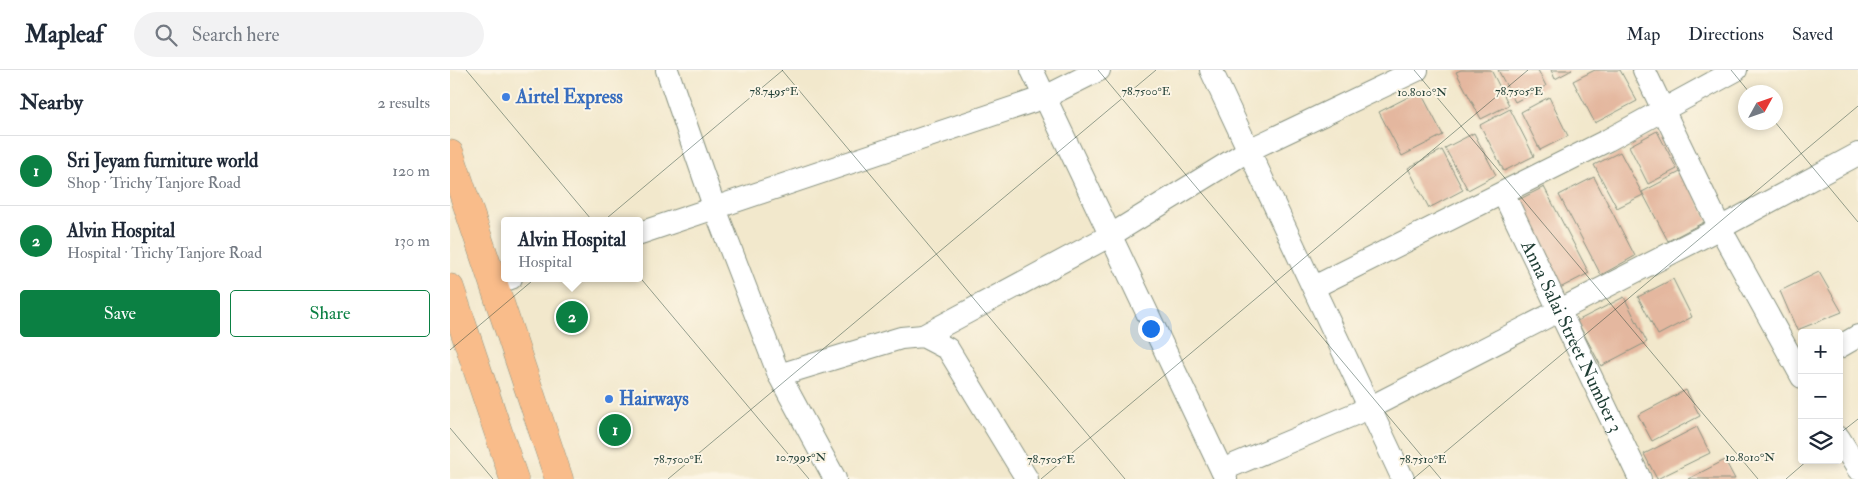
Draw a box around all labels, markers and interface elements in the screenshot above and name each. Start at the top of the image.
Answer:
search box [134,12,484,57]
text: Mapleaf [25,19,104,50]
icon: search [152,21,180,49]
text: Search here [192,23,279,47]
text: Map [1627,23,1660,46]
text: Directions [1688,23,1764,46]
text: Saved [1792,23,1833,46]
text: 78.7495°E [750,84,799,99]
text: 78.7500°E [1122,84,1171,99]
text: 78.7505°E [1495,84,1543,99]
place label: Airtel Express [515,85,623,110]
text: 10.8010°N [1397,85,1447,100]
north arrow [1738,85,1783,130]
text: Nearby [20,89,83,116]
marker: Airtel Express [500,91,512,103]
text: 2 results [377,93,430,113]
text: Sri Jeyam furniture world [67,149,258,173]
text: 1 [33,161,39,181]
text: 120 m [392,161,430,181]
text: Shop · Trichy Tanjore Road [67,173,241,193]
popup [501,217,643,282]
text: Alvin Hospital [67,219,175,243]
text: Alvin Hospital [518,228,626,252]
text: 2 [32,231,40,251]
text: 130 m [394,231,430,251]
street label: Anna Salai Street Number 3 [1515,236,1628,436]
text: Hospital · Trichy Tanjore Road [67,243,262,263]
text: Hospital [518,252,572,272]
button: Save [20,290,220,337]
button: Share [230,290,430,337]
pin: 2 [556,298,588,336]
your location [1138,316,1164,342]
map controls [1798,329,1843,464]
button: + [1798,329,1843,374]
button: − [1798,374,1843,419]
place label: Hairways [619,387,689,412]
marker: Hairways [603,393,615,405]
pin: 1 [599,411,631,449]
button: layers [1798,419,1843,464]
text: 10.7995°N [776,450,826,465]
text: 10.8010°N [1725,450,1775,465]
text: 78.7500°E [654,452,703,467]
text: 78.7505°E [1027,452,1075,467]
text: 78.7510°E [1399,452,1447,467]

